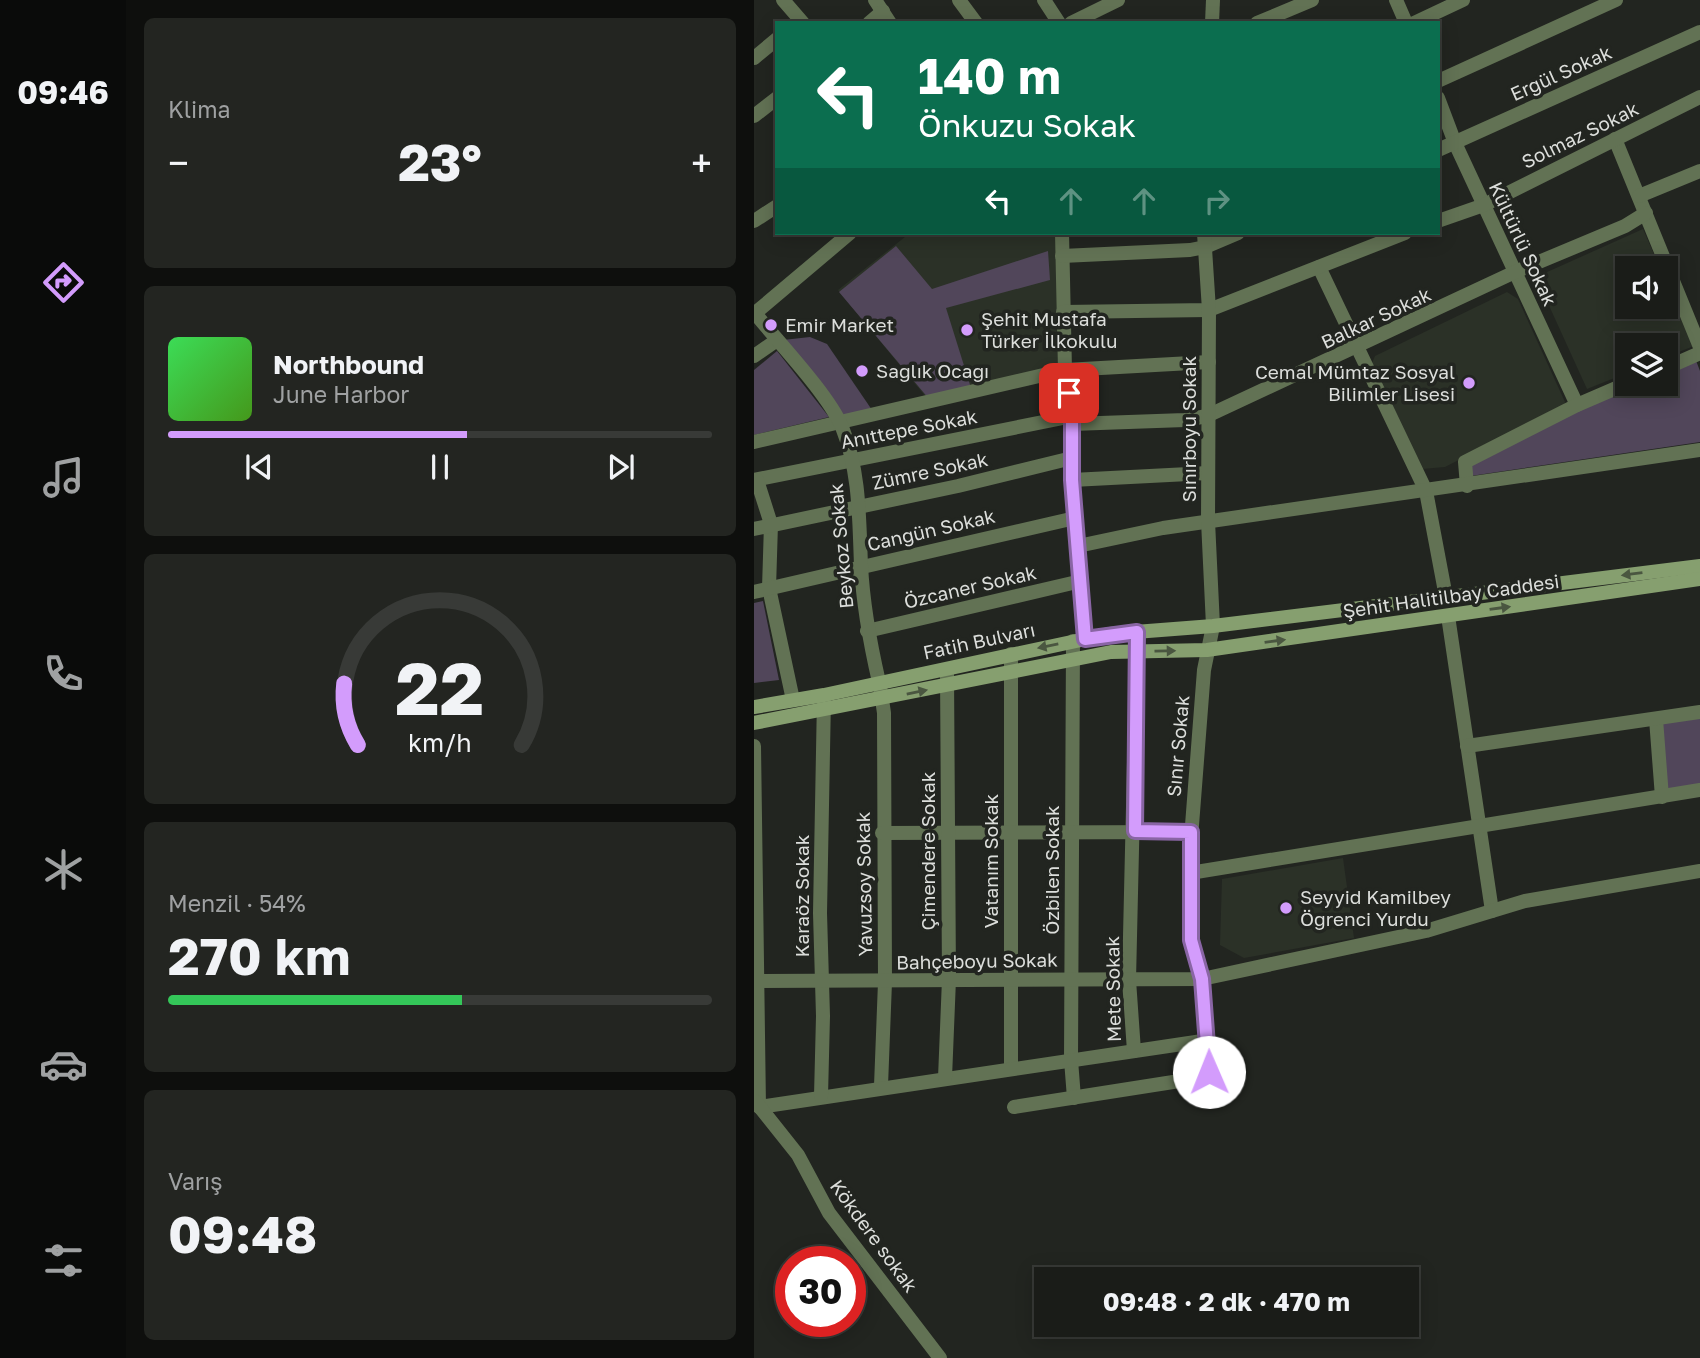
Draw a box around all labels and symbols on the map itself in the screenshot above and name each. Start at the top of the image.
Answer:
street label: Ergül Sokak [1507,40,1615,105]
street label: Solmaz Sokak [1518,96,1642,173]
street label: Kültürlü Sokak [1485,178,1562,310]
street label: Balkar Sokak [1317,282,1435,353]
place label: Şehit Mustafa Türker İlkokulu [981,307,1118,352]
place label: Emir Market [785,313,894,336]
marker: Emir Market [763,317,779,333]
marker: Şehit Mustafa Türker İlkokulu [959,322,975,338]
street label: Sınırboyu Sokak [1177,355,1200,502]
place label: Sağlık Ocağı [876,359,989,382]
place label: Cemal Mümtaz Sosyal Bilimler Lisesi [1255,360,1455,405]
marker: Sağlık Ocağı [854,363,870,379]
pin [1039,363,1099,423]
marker: Cemal Mümtaz Sosyal Bilimler Lisesi [1461,375,1477,391]
street label: Anıttepe Sokak [839,404,979,453]
street label: Zümre Sokak [870,447,990,494]
street label: Beykoz Sokak [824,482,857,610]
street label: Cangün Sokak [865,504,997,555]
street label: Özcaner Sokak [901,560,1039,613]
street label: Şehit Halitilbay Caddesi [1341,569,1561,622]
one-way arrow [1621,569,1643,580]
one-way arrow [1489,602,1511,613]
street label: Fatih Bulvarı [921,617,1037,664]
one-way arrow [1264,635,1286,646]
one-way arrow [1037,641,1059,652]
one-way arrow [1154,645,1176,657]
one-way arrow [906,687,928,698]
street label: Sınır Sokak [1162,694,1193,798]
street label: Çimendere Sokak [916,771,939,930]
street label: Vatanım Sokak [979,794,1002,928]
street label: Özbilen Sokak [1040,805,1063,935]
street label: Yavuzsoy Sokak [851,811,876,957]
street label: Karaöz Sokak [790,834,813,958]
place label: Seyyid Kamilbey Öğrenci Yurdu [1300,885,1451,930]
marker: Seyyid Kamilbey Öğrenci Yurdu [1278,900,1294,916]
street label: Mete Sokak [1100,935,1125,1042]
street label: Bahçeboyu Sokak [896,948,1058,973]
position arrow [1172,1035,1246,1109]
street label: Kökdere sokak [826,1175,923,1297]
speed limit sign: 30 [775,1246,866,1337]

